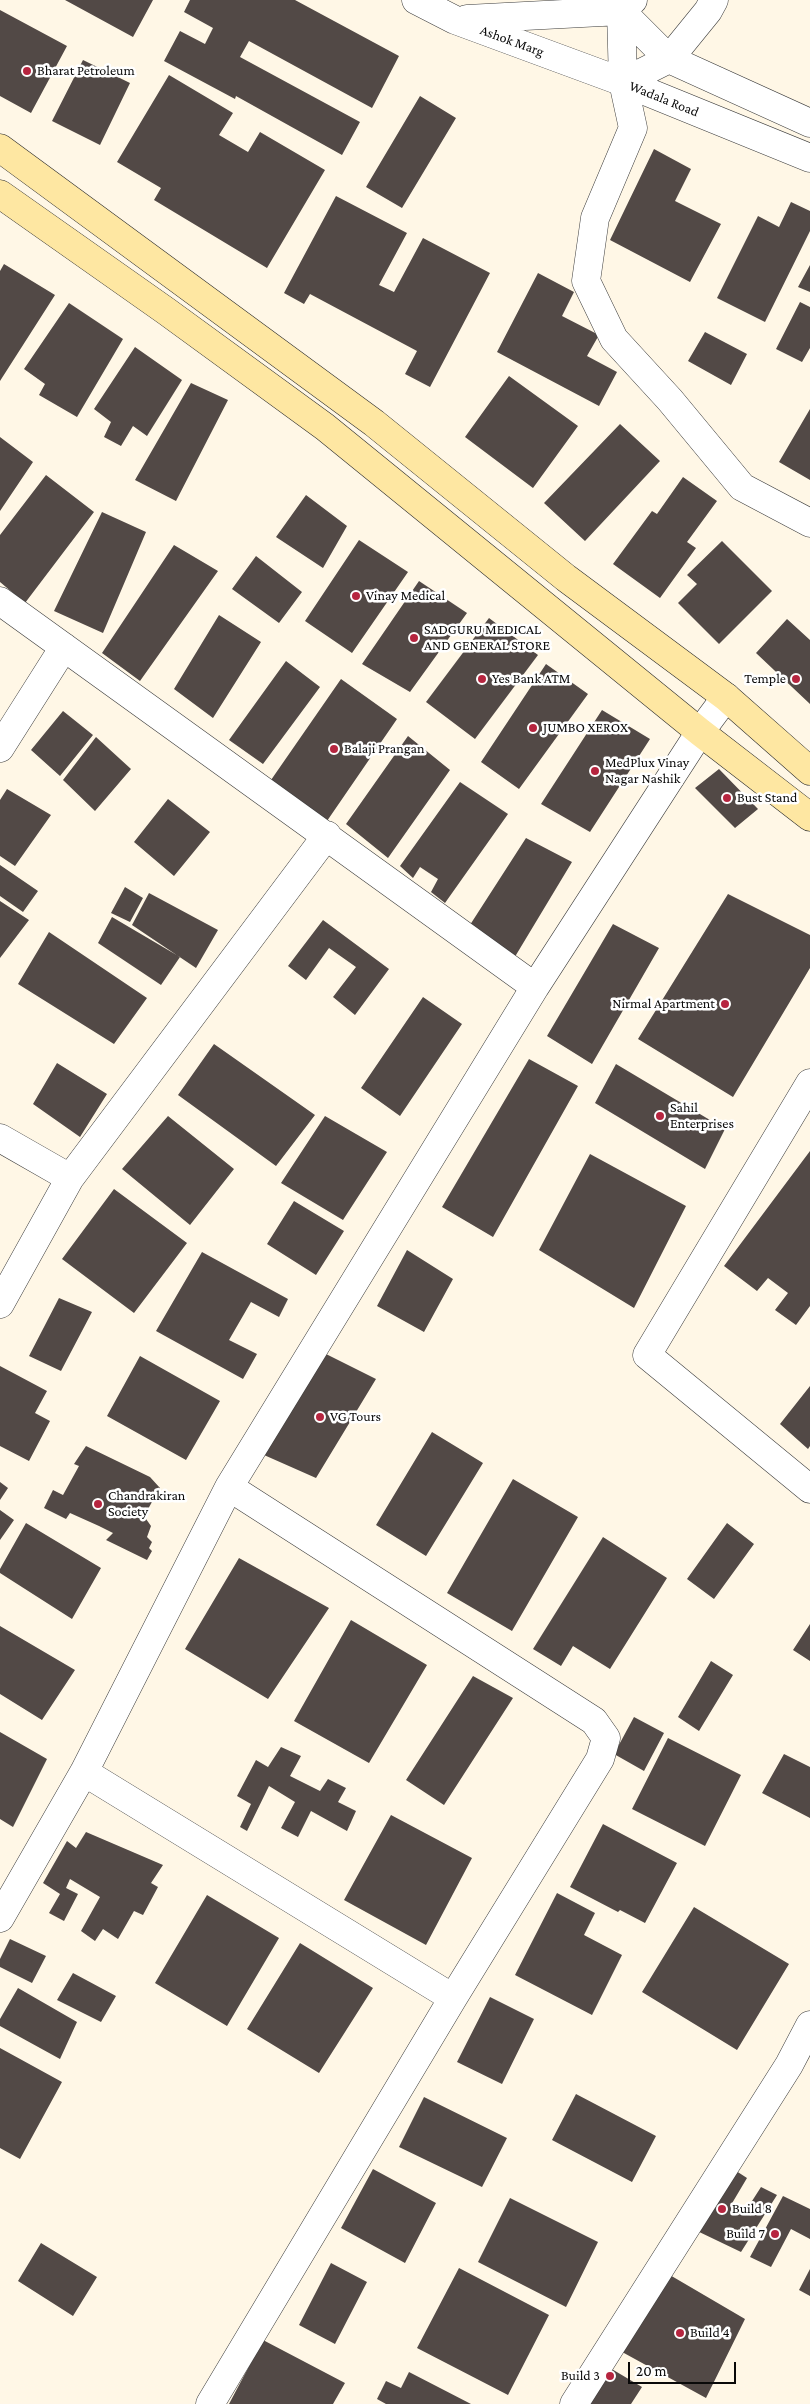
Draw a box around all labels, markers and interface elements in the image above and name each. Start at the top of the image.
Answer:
street label: Ashok Marg [478,22,546,60]
place label: Bharat Petroleum [37,63,135,79]
marker: Bharat Petroleum [21,65,33,77]
street label: Wadala Road [627,77,701,121]
place label: Vinay Medical [366,588,445,604]
marker: Vinay Medical [350,590,362,602]
place label: SADGURU MEDICAL AND GENERAL STORE [424,622,550,654]
marker: SADGURU MEDICAL AND GENERAL STORE [408,632,420,644]
place label: Yes Bank ATM [492,671,570,687]
place label: Temple [744,671,786,687]
marker: Yes Bank ATM [476,673,488,685]
marker: Temple [790,673,802,685]
place label: JUMBO XEROX [543,720,628,736]
marker: JUMBO XEROX [527,722,539,734]
place label: Balaji Prangan [344,741,424,757]
marker: Balaji Prangan [328,743,340,755]
place label: MedPlux Vinay Nagar Nashik [605,755,689,788]
marker: MedPlux Vinay Nagar Nashik [589,765,601,777]
place label: Bust Stand [737,790,797,806]
marker: Bust Stand [721,792,733,804]
place label: Nirmal Apartment [612,996,715,1012]
marker: Nirmal Apartment [719,998,731,1010]
place label: Sahil Enterprises [670,1100,734,1132]
marker: Sahil Enterprises [654,1110,666,1122]
place label: VG Tours [330,1409,381,1425]
marker: VG Tours [314,1411,326,1423]
place label: Chandrakiran Society [108,1488,185,1520]
marker: Chandrakiran Society [92,1498,104,1510]
place label: Build 8 [732,2201,772,2217]
marker: Build 8 [716,2203,728,2215]
place label: Build 7 [726,2226,765,2242]
marker: Build 7 [769,2228,781,2240]
place label: Build 4 [690,2325,730,2341]
marker: Build 4 [674,2327,686,2339]
scale bar [630,2352,738,2384]
text: 20 m [636,2363,667,2379]
place label: Build 3 [561,2368,600,2384]
marker: Build 3 [604,2370,616,2382]

